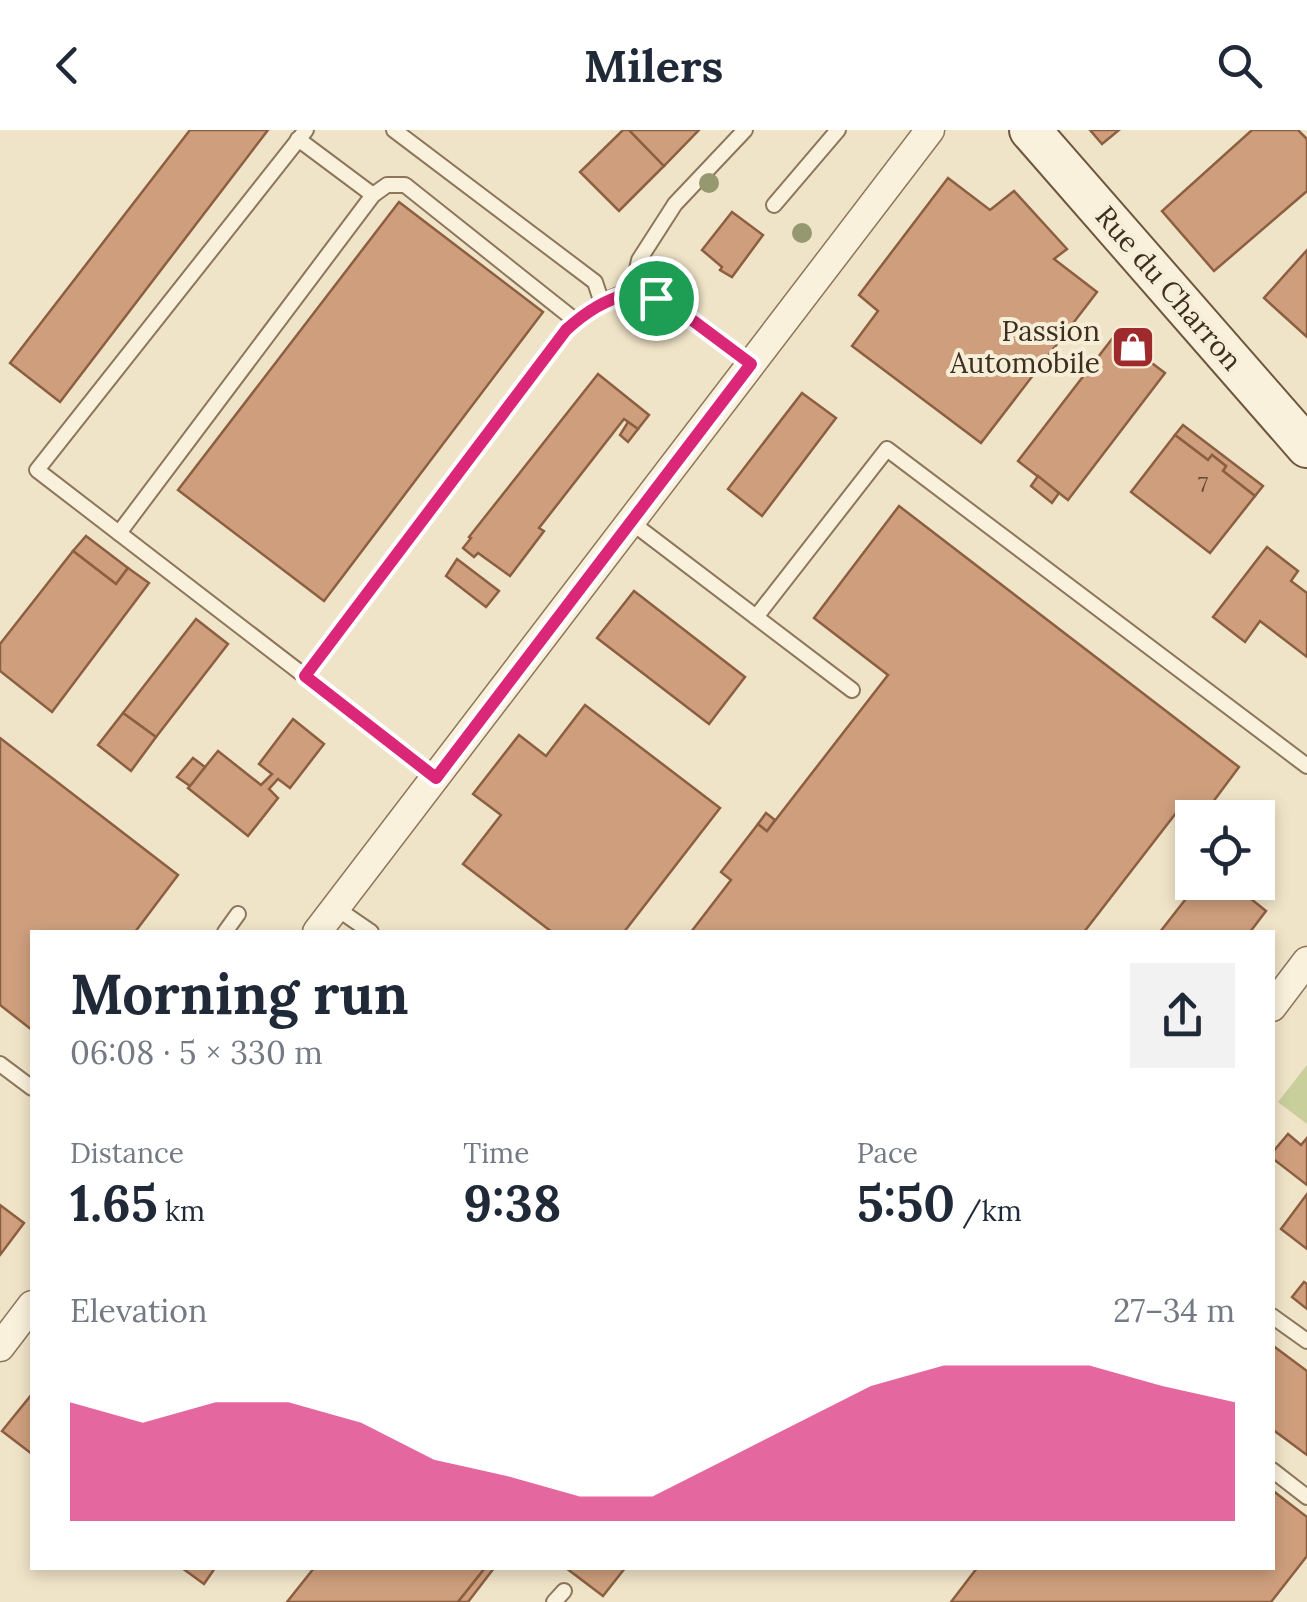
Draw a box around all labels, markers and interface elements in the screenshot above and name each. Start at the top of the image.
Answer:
text: Milers [584,37,723,94]
icon: back [40,38,95,93]
icon: search [1212,38,1267,93]
street label: Rue du Charron [1088,198,1250,378]
pin [614,256,699,341]
icon: arrive [629,271,684,326]
place label: Passion Automobile [949,313,1100,381]
shop icon: Passion Automobile [1110,324,1156,370]
house number: 7 [1198,470,1208,498]
map controls [1175,800,1275,900]
button: locate [1175,800,1275,900]
text: Morning run [70,959,408,1029]
button: share [1130,963,1235,1068]
text: 06:08 · 5 × 330 m [70,1032,323,1073]
text: Distance [70,1135,184,1171]
text: Time [463,1135,529,1171]
text: Pace [857,1135,918,1171]
text: 1.65 [70,1171,158,1235]
text: 9:38 [463,1171,561,1235]
text: 5:50 [857,1171,955,1235]
text: km [158,1193,205,1229]
text: /km [955,1193,1022,1229]
text: Elevation [70,1290,207,1331]
text: 27–34 m [1113,1290,1235,1331]

